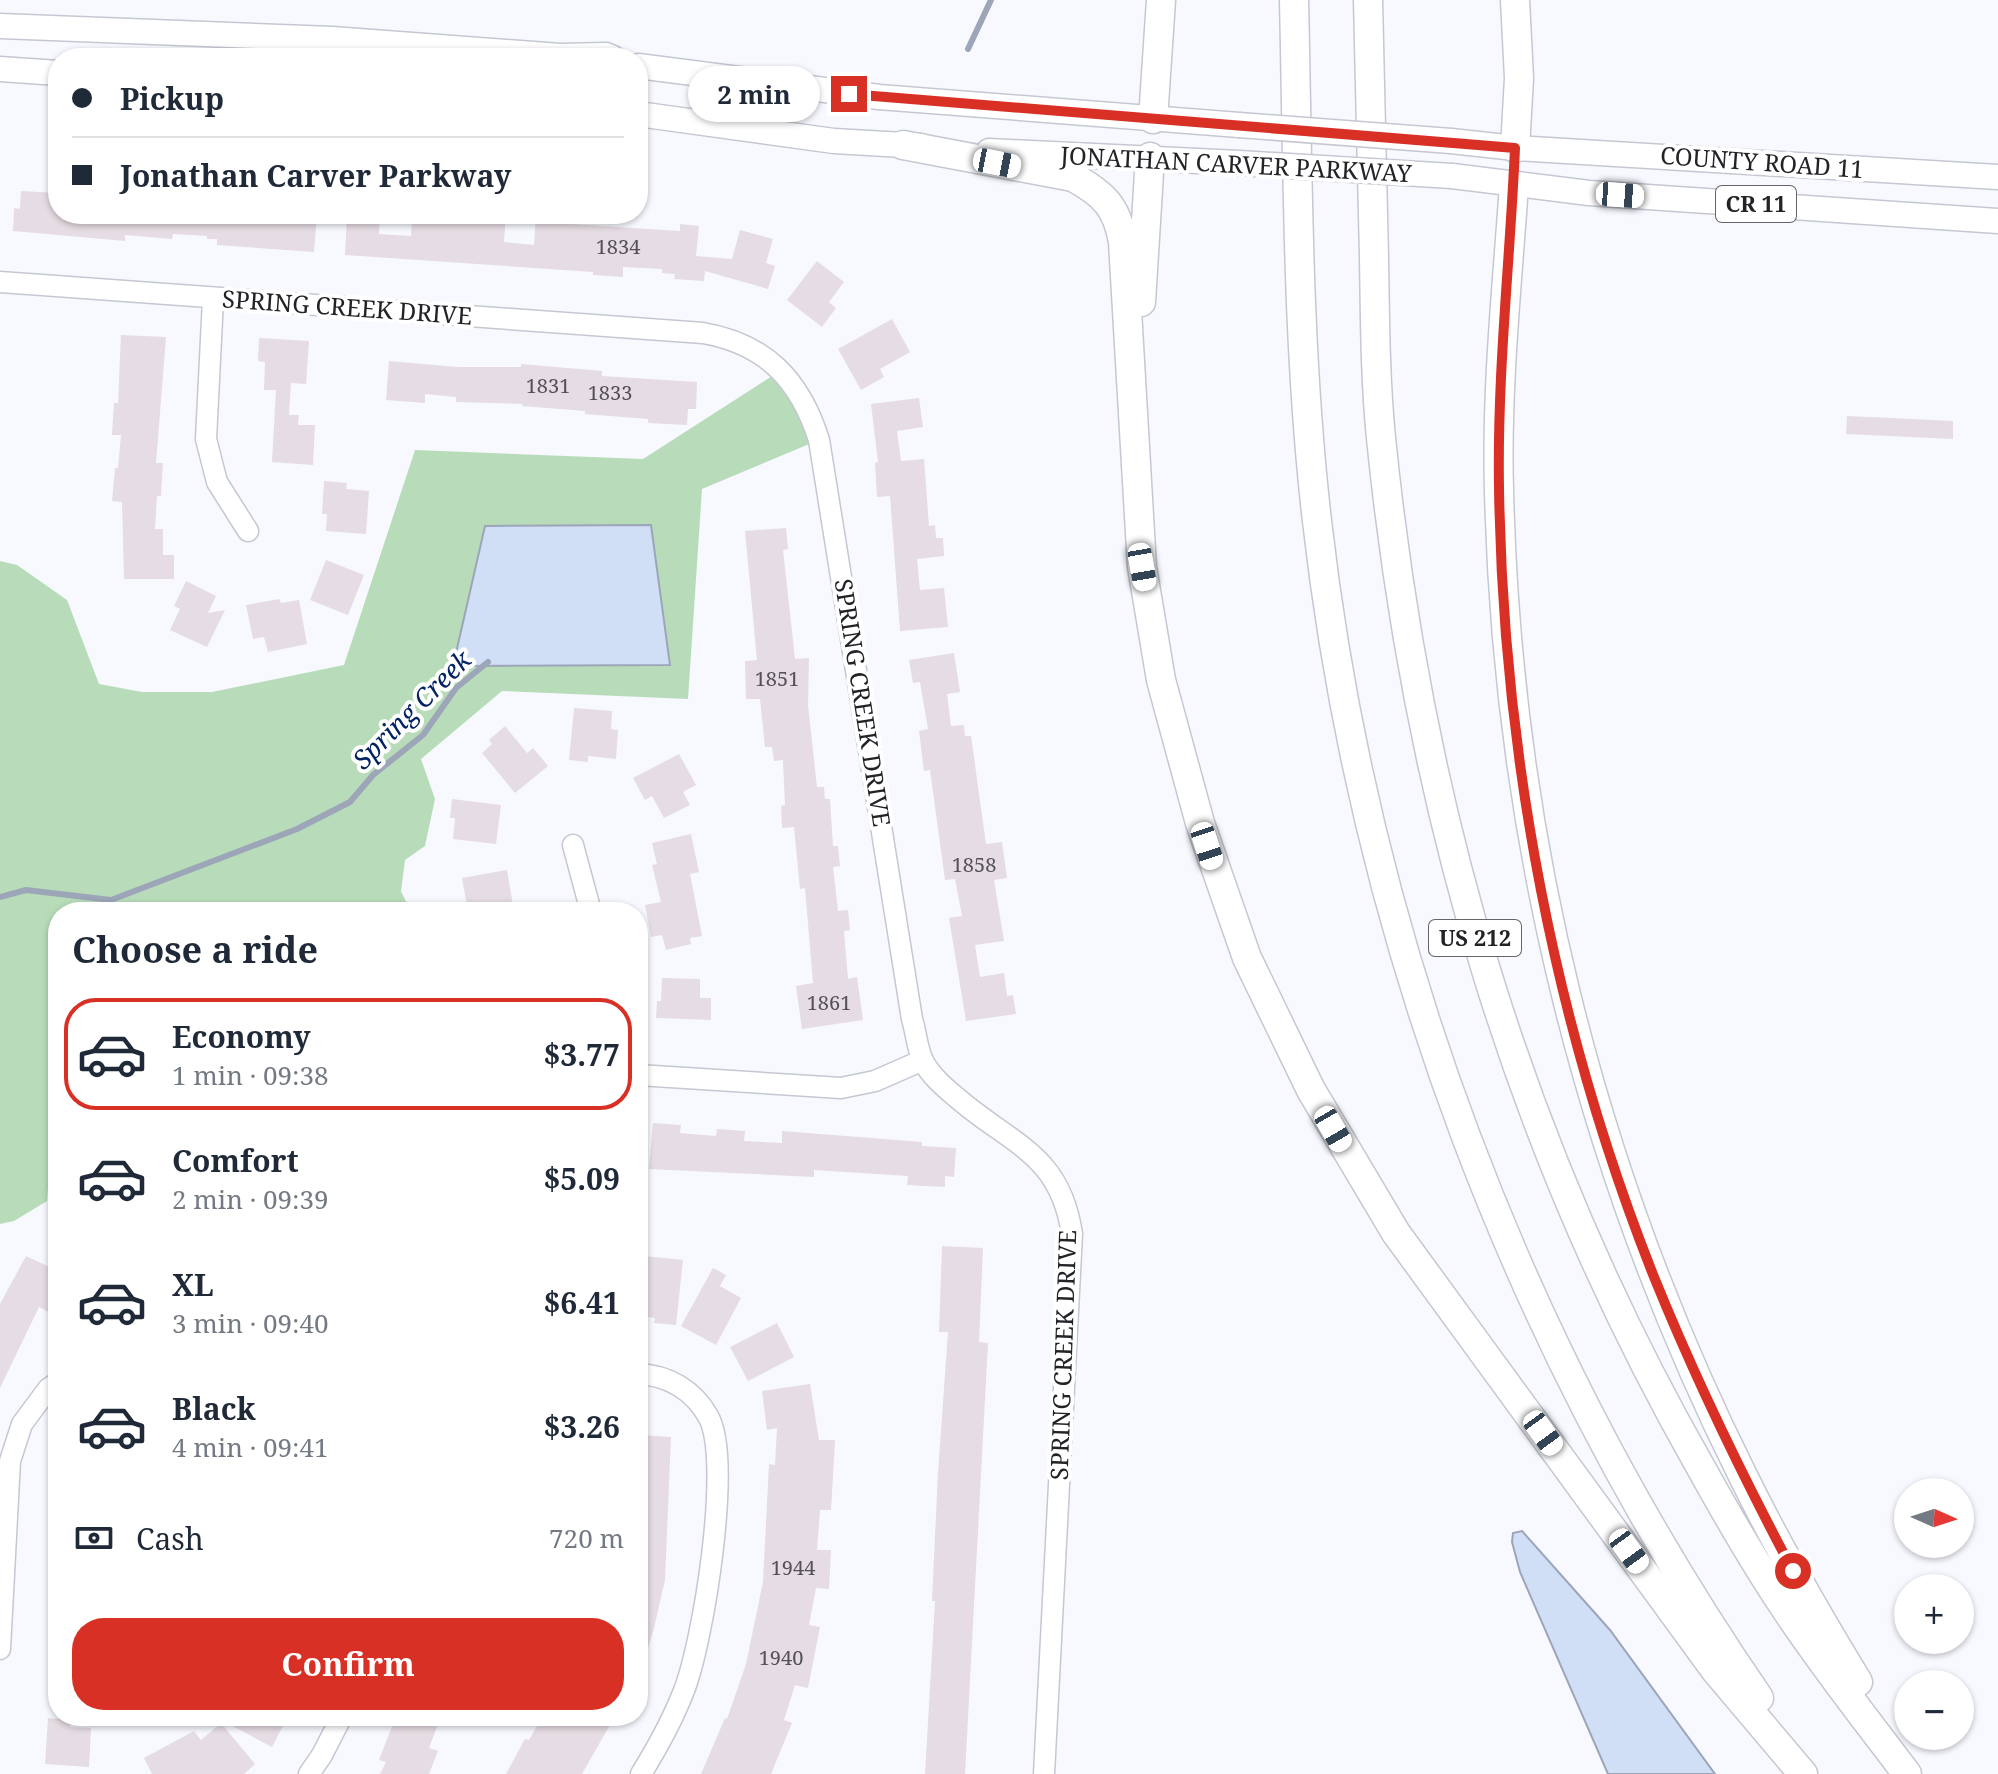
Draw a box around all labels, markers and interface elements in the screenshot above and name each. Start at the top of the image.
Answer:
callout: 2 min [689,66,821,122]
text: 2 min [717,76,791,112]
route end [831,76,867,112]
text: Pickup [120,78,224,119]
street label: JONATHAN CARVER PARKWAY [1059,138,1414,189]
street label: COUNTY ROAD 11 [1659,138,1865,185]
car [971,147,1023,179]
text: Jonathan Carver Parkway [120,155,511,196]
car [1595,181,1645,209]
road number: CR 11 [1716,186,1796,222]
house number: 1834 [596,233,640,260]
street label: SPRING CREEK DRIVE [221,281,473,332]
house number: 1831 [526,372,570,399]
house number: 1833 [588,379,632,406]
car [1126,541,1158,593]
street label: SPRING CREEK DRIVE [828,577,899,829]
water label: Spring Creek [344,641,479,777]
house number: 1851 [755,665,799,692]
car [1188,819,1226,873]
house number: 1858 [952,851,996,878]
road number: US 212 [1429,920,1521,956]
text: Choose a ride [72,925,318,974]
house number: 1861 [807,989,851,1016]
text: Economy [172,1016,311,1057]
icon: car [76,1018,148,1090]
text: $3.77 [543,1034,620,1075]
text: 1 min · 09:38 [172,1057,329,1093]
car [1311,1102,1355,1156]
text: Comfort [172,1140,299,1181]
icon: car [76,1142,148,1214]
text: $5.09 [543,1158,620,1199]
text: 2 min · 09:39 [172,1181,329,1217]
street label: SPRING CREEK DRIVE [1042,1229,1083,1481]
text: XL [172,1264,214,1305]
icon: car [76,1266,148,1338]
text: $6.41 [543,1282,620,1323]
text: 3 min · 09:40 [172,1305,329,1341]
text: Black [172,1388,256,1429]
icon: car [76,1390,148,1462]
text: $3.26 [543,1406,620,1447]
car [1519,1407,1567,1459]
text: 4 min · 09:41 [172,1429,329,1465]
north arrow [1894,1478,1974,1558]
map controls [1894,1478,1974,1750]
icon: cash [72,1516,116,1560]
text: Cash [136,1518,204,1559]
text: 720 m [549,1520,624,1556]
car [1605,1525,1653,1577]
route start [1775,1553,1811,1589]
house number: 1944 [771,1554,815,1581]
button: + [1894,1574,1974,1654]
button: Confirm [72,1618,624,1710]
house number: 1940 [759,1644,803,1671]
button: − [1894,1670,1974,1750]

